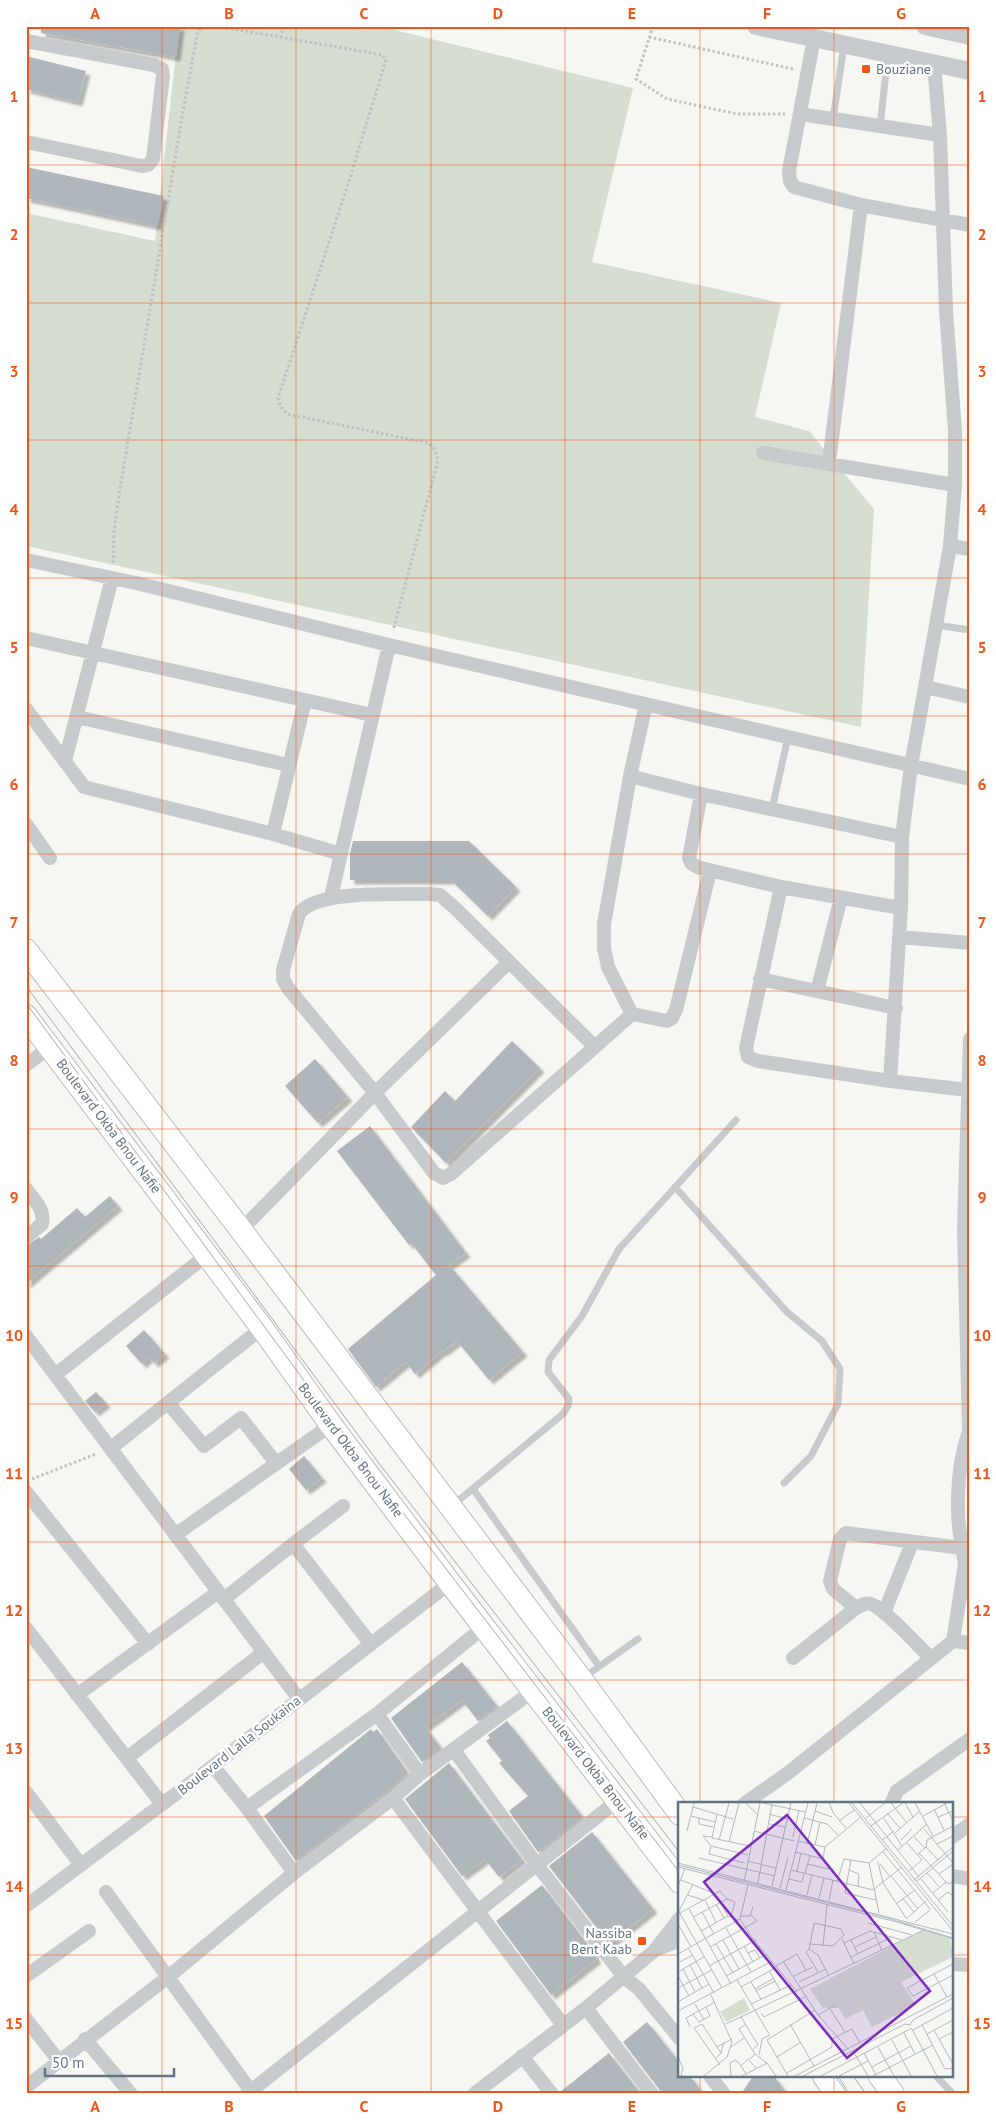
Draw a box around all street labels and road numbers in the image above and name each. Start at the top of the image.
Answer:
street label: Boulevard Okba Bnou Nafie [52,1055,166,1197]
street label: Boulevard Okba Bnou Nafie [294,1379,408,1521]
street label: Boulevard Lalla Soukaina [174,1691,304,1799]
street label: Boulevard Okba Bnou Nafie [538,1703,654,1843]

